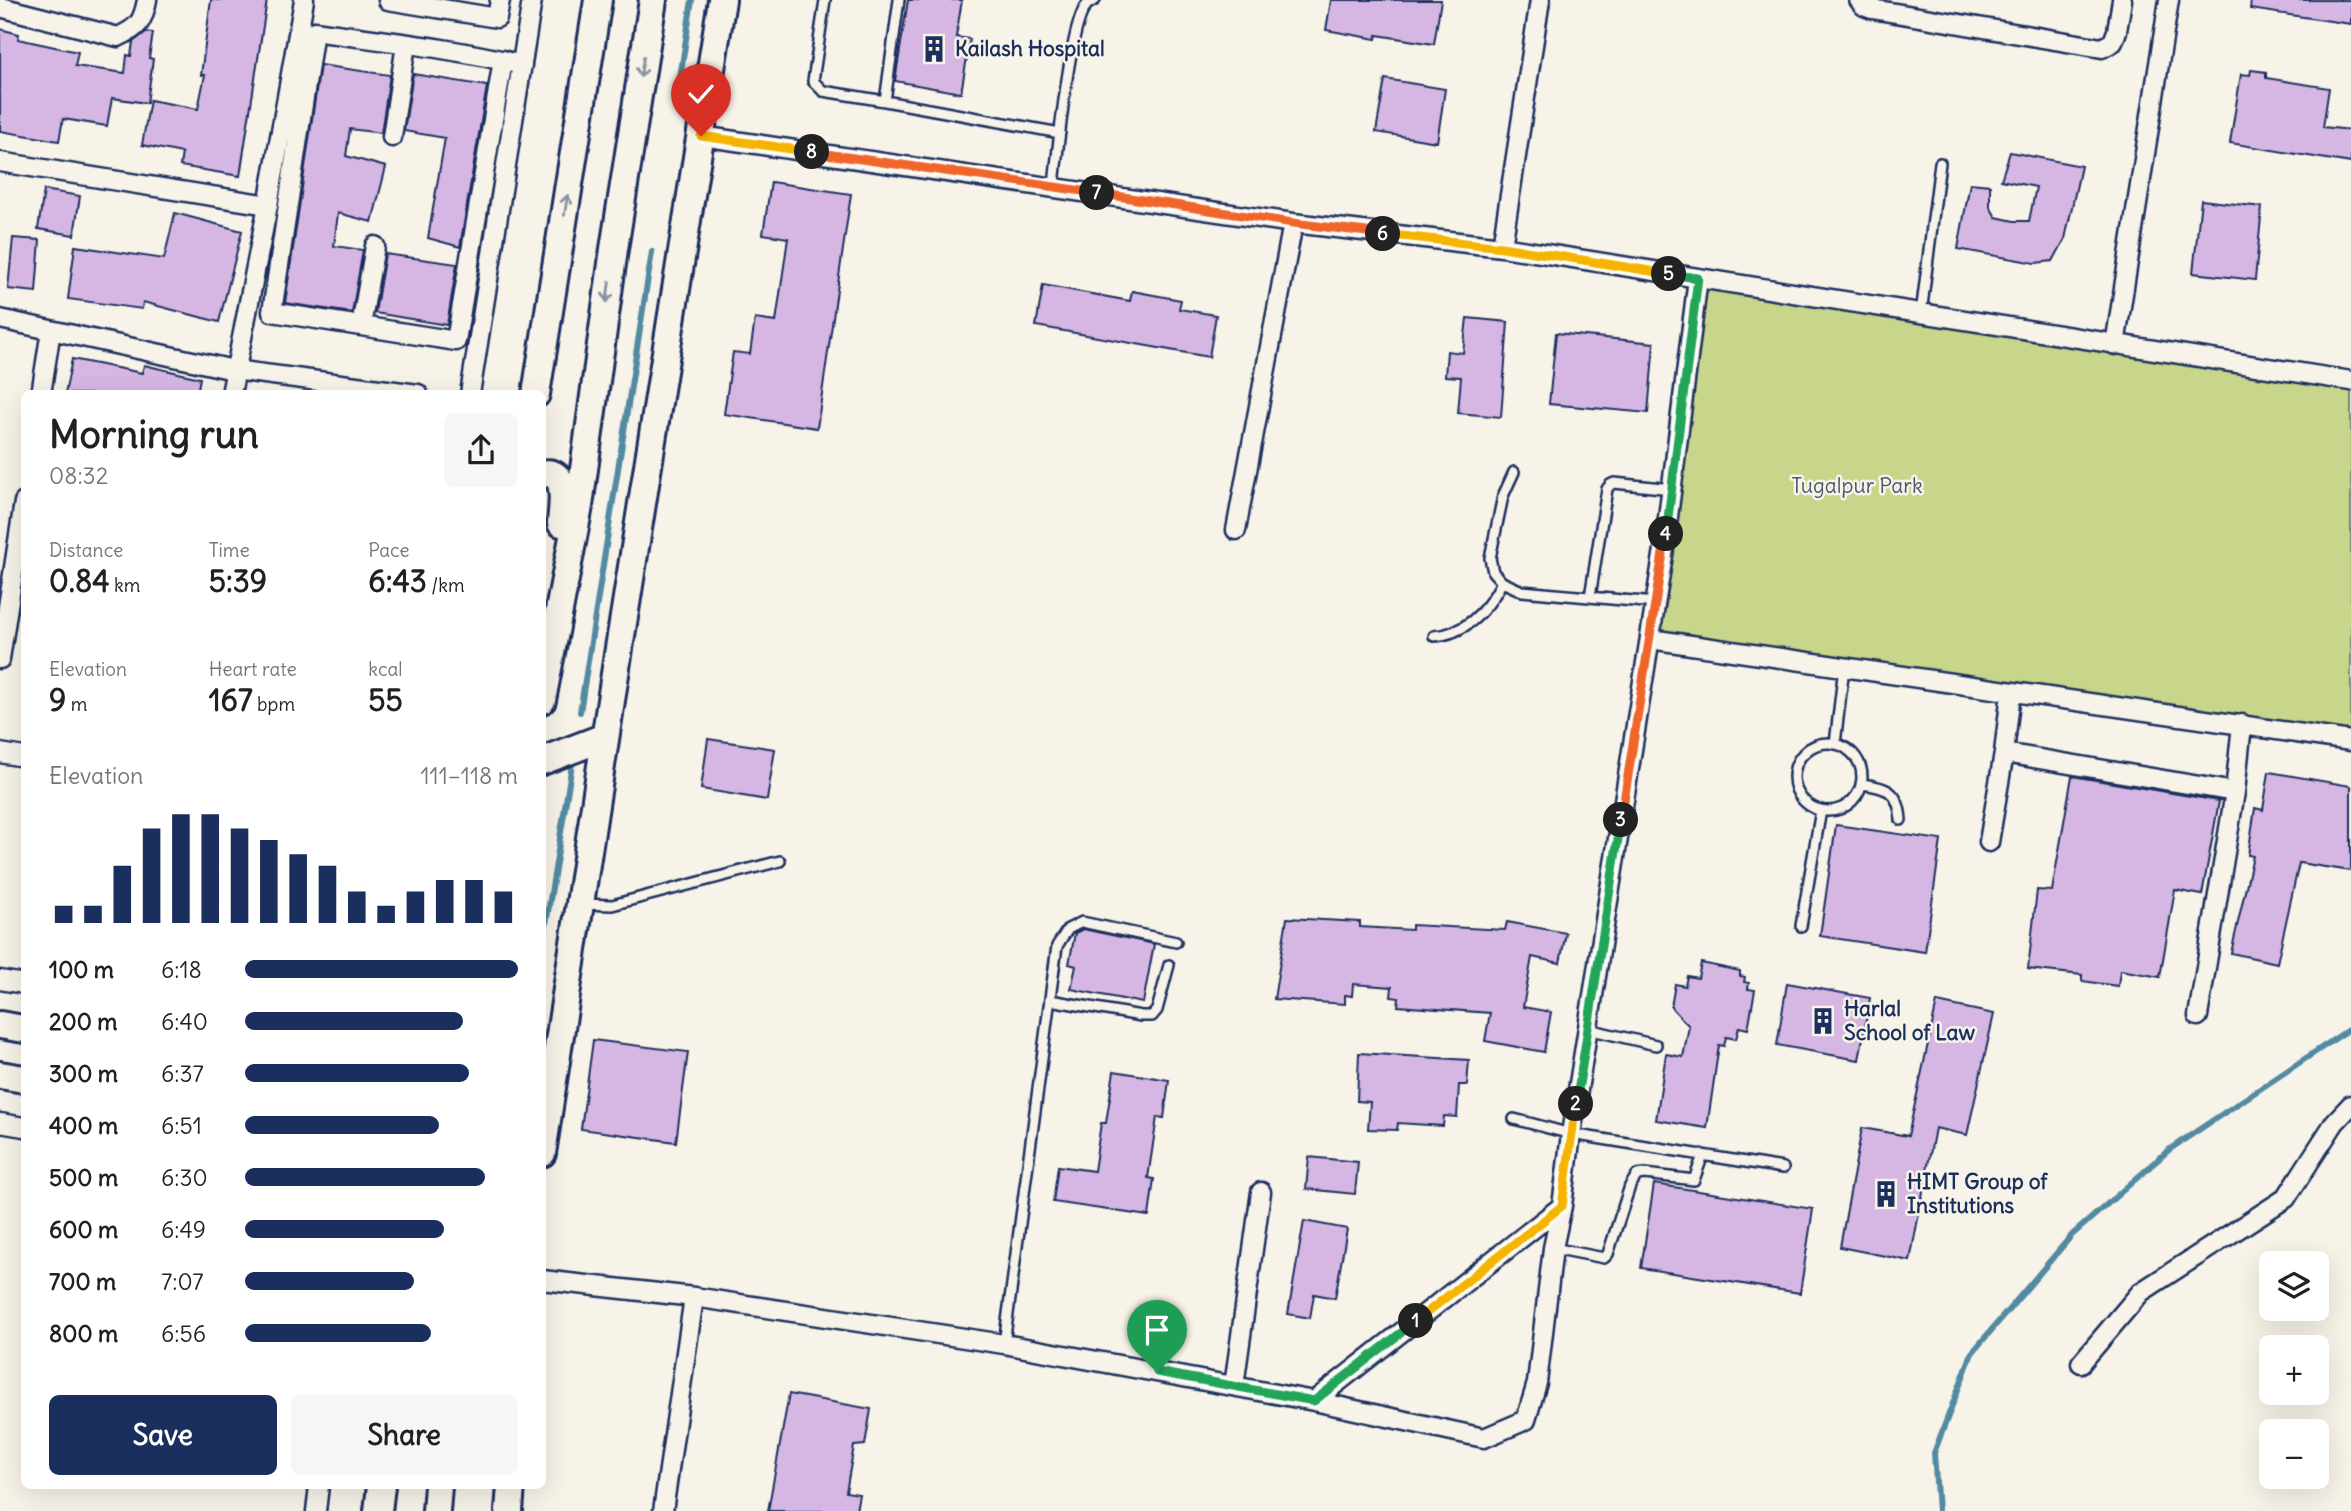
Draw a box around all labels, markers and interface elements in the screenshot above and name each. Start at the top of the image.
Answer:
building icon: Kailash Hospital [919,34,949,64]
place label: Kailash Hospital [955,35,1105,62]
one-way arrow [635,56,648,78]
pin [671,64,731,136]
icon: check [682,75,720,113]
pin: 8 [794,134,830,170]
text: 8 [806,139,817,163]
pin: 7 [1080,176,1114,210]
text: 7 [1092,180,1101,204]
one-way arrow [560,194,573,217]
pin: 6 [1366,216,1400,252]
text: 6 [1377,221,1388,245]
pin: 5 [1652,256,1686,292]
text: 5 [1663,261,1674,285]
one-way arrow [602,281,615,303]
text: Morning run [49,411,259,458]
button: share [444,413,518,487]
text: 08:32 [49,461,108,490]
park label: Tugalpur Park [1791,472,1923,499]
pin: 4 [1648,516,1684,552]
text: 4 [1660,521,1671,545]
text: Distance [49,538,123,562]
text: Time [209,538,250,562]
text: Pace [368,538,410,562]
text: 0.84 [49,562,110,600]
text: 5:39 [209,562,267,600]
text: 6:43 [368,562,427,600]
text: km [110,573,140,597]
text: /km [427,573,465,597]
text: Elevation [49,657,127,681]
text: Heart rate [209,657,297,681]
text: kcal [368,657,403,681]
text: 9 [49,681,66,719]
text: 167 [209,681,253,719]
text: 55 [368,681,403,719]
text: m [66,692,87,716]
text: bpm [253,692,295,716]
text: Elevation [49,761,143,790]
text: 111–118 m [420,761,518,790]
pin: 3 [1604,802,1638,838]
text: 3 [1615,807,1626,831]
text: 100 m [49,955,114,984]
text: 6:18 [161,955,202,984]
place label: Harlal School of Law [1844,995,1976,1046]
building icon: Harlal School of Law [1808,1006,1838,1036]
text: 200 m [49,1007,118,1036]
text: 6:40 [161,1007,208,1036]
text: 300 m [49,1059,118,1088]
text: 6:37 [161,1059,204,1088]
pin: 2 [1558,1086,1594,1122]
text: 2 [1570,1091,1581,1115]
text: 400 m [49,1111,118,1140]
text: 6:51 [161,1111,202,1140]
text: 500 m [49,1163,118,1192]
text: 6:30 [161,1163,208,1192]
place label: HIMT Group of Institutions [1907,1168,2049,1219]
building icon: HIMT Group of Institutions [1871,1179,1901,1209]
text: 600 m [49,1215,118,1244]
text: 6:49 [161,1215,206,1244]
map controls [2259,1251,2329,1489]
button: layers [2259,1251,2329,1321]
text: 700 m [49,1267,116,1296]
text: 7:07 [161,1267,204,1296]
pin [1127,1300,1187,1372]
pin: 1 [1398,1304,1434,1338]
text: 1 [1412,1308,1419,1332]
icon: arrive [1138,1311,1176,1349]
text: 800 m [49,1319,118,1348]
text: 6:56 [161,1319,206,1348]
button: + [2259,1335,2329,1405]
button: Save [49,1395,277,1475]
button: Share [291,1395,518,1475]
button: − [2259,1419,2329,1489]

